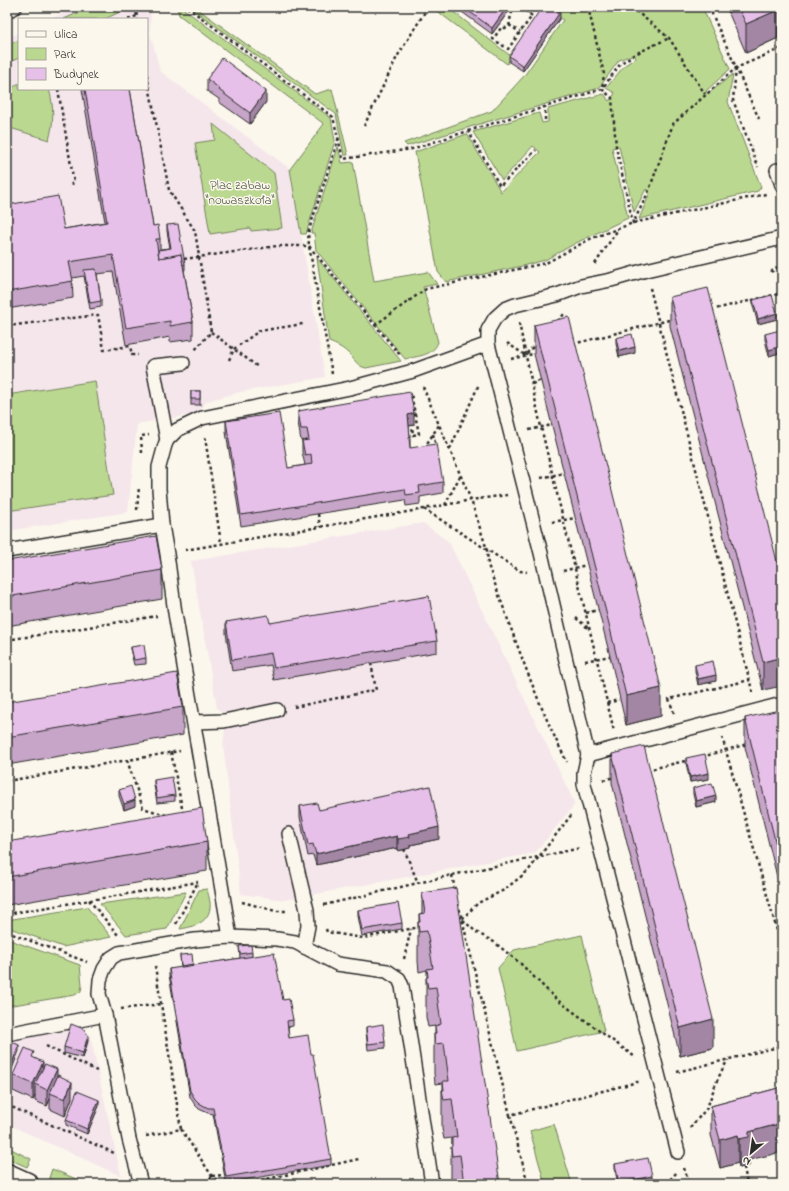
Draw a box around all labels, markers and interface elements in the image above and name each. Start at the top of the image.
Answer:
legend [18,18,148,90]
text: Ulica [54,26,78,44]
text: Park [54,46,76,64]
text: Budynek [53,66,100,85]
park label: Plac zabaw "nowaszkoła" [206,176,274,210]
north arrow [731,1133,771,1173]
text: N [740,1152,754,1170]

